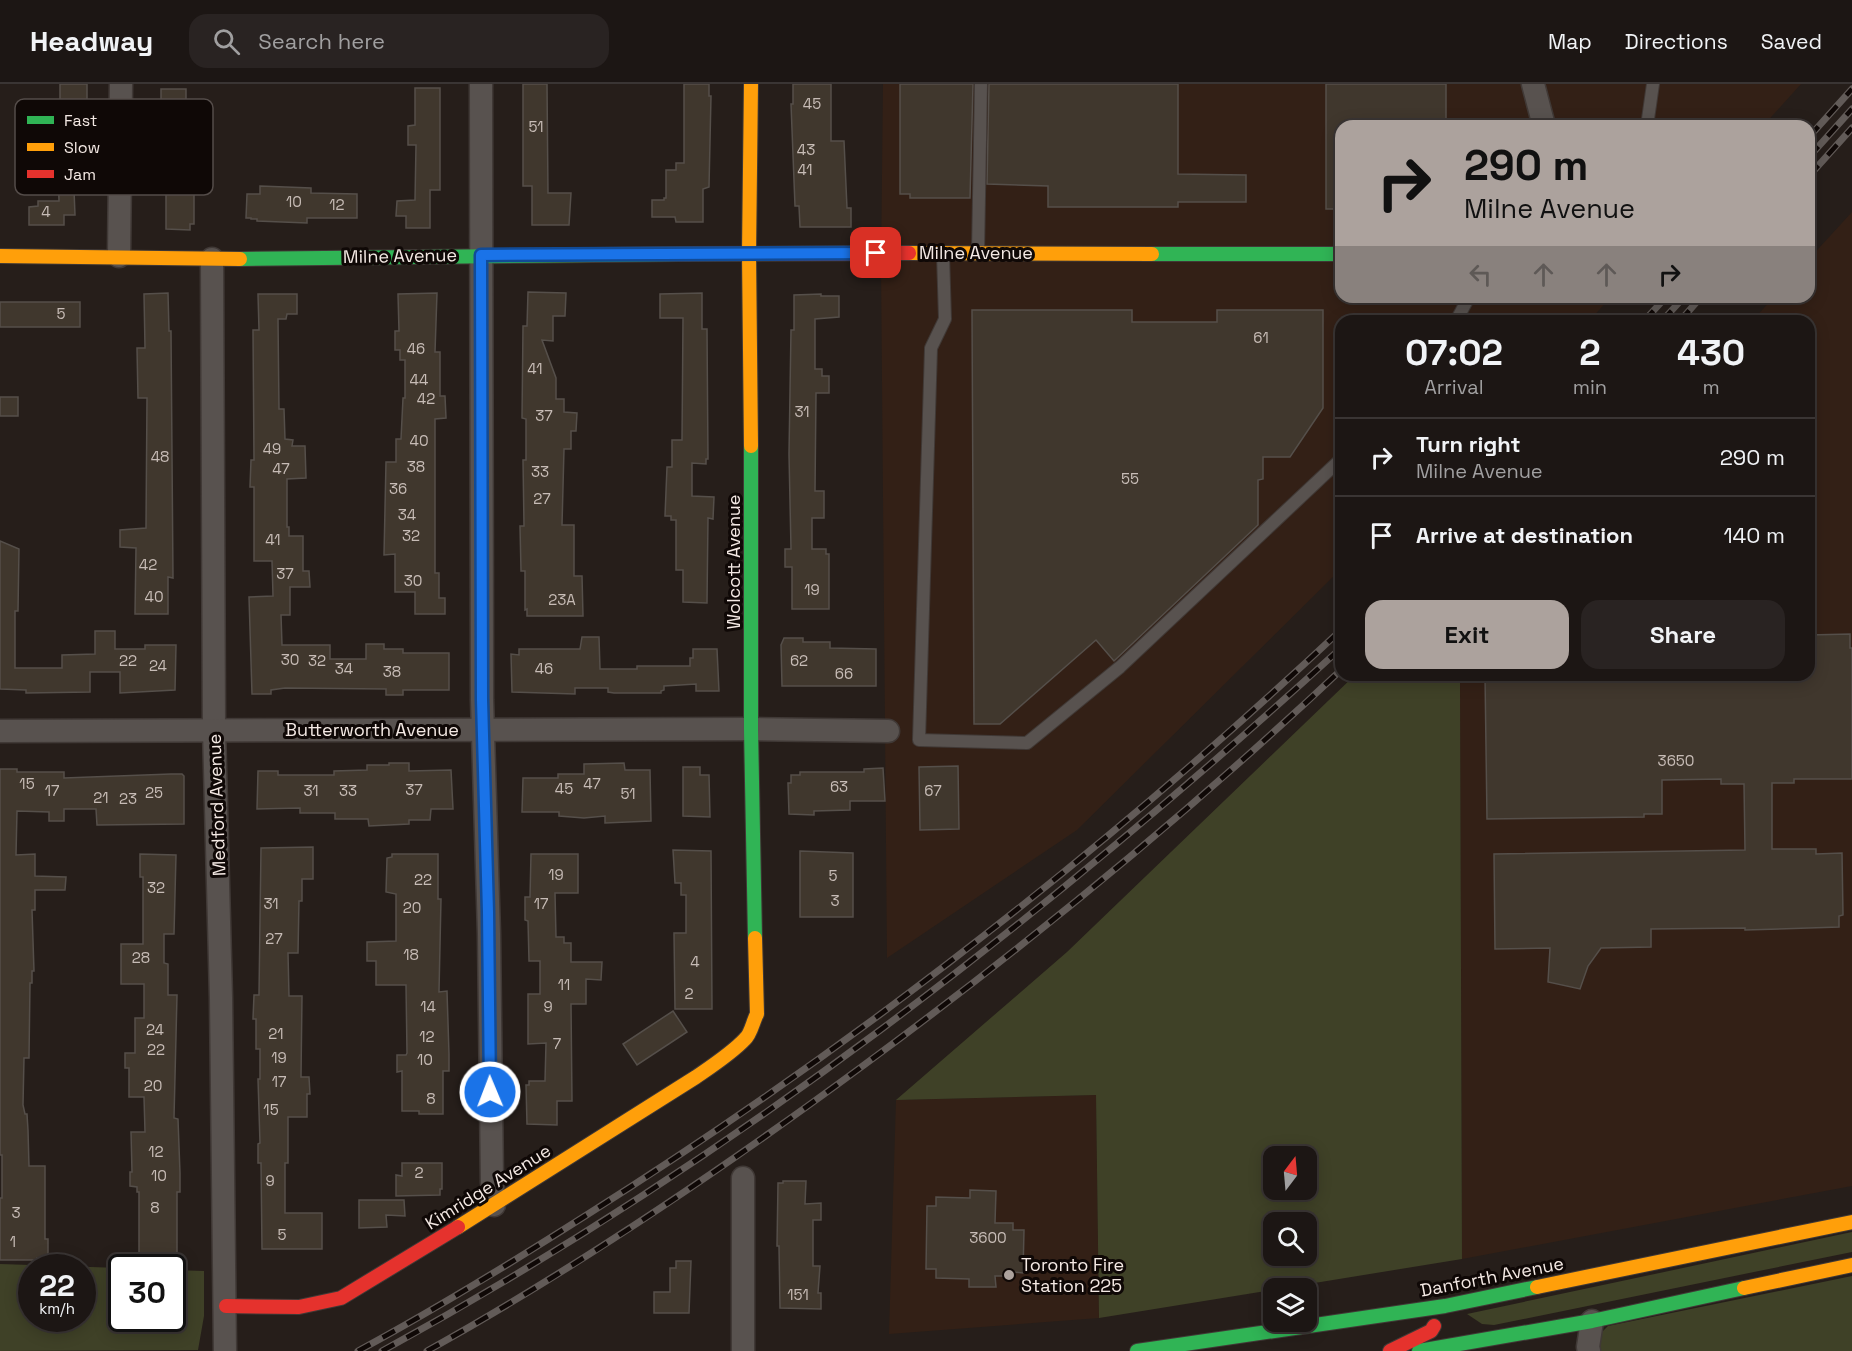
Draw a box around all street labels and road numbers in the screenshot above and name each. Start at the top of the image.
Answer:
street label: Milne Avenue [919,241,1033,264]
street label: Milne Avenue [343,243,457,268]
street label: Wolcott Avenue [722,495,745,629]
street label: Butterworth Avenue [285,718,459,741]
street label: Medford Avenue [203,733,230,877]
street label: Kimridge Avenue [421,1139,555,1234]
street label: Danforth Avenue [1418,1251,1566,1302]

